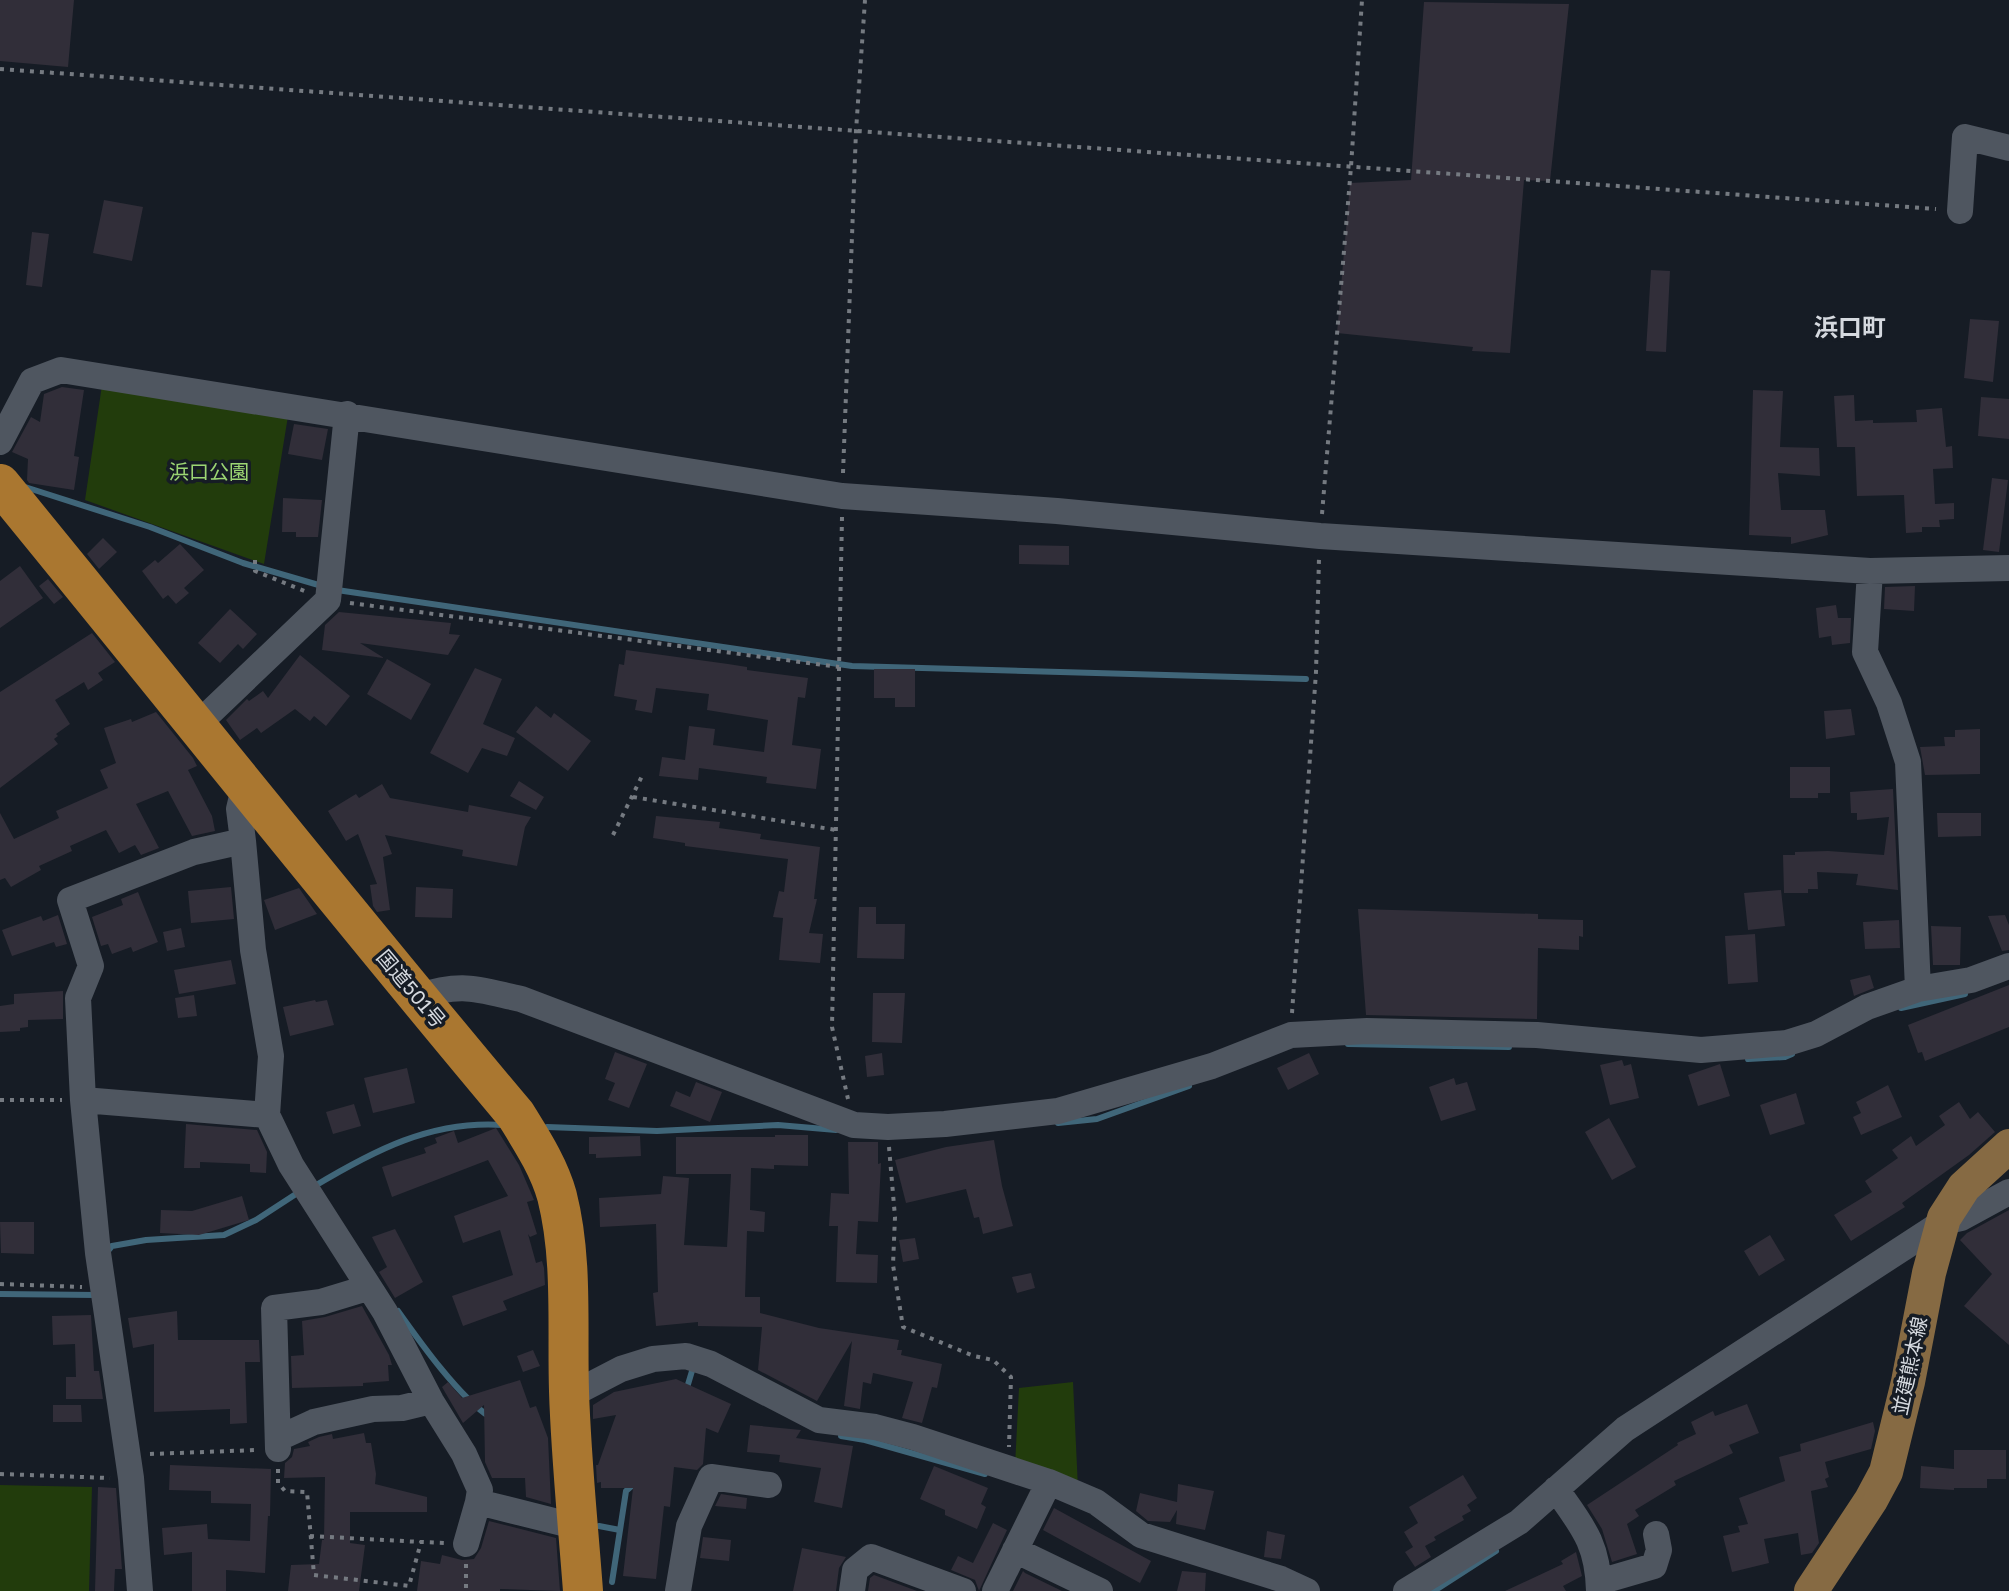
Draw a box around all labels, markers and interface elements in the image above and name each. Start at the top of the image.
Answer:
district label: 浜口町 [1814,312,1886,341]
park label: 浜口公園 [169,459,249,483]
street label: 国道501号 [372,945,451,1032]
street label: 並建熊本線 [1887,1314,1931,1417]

